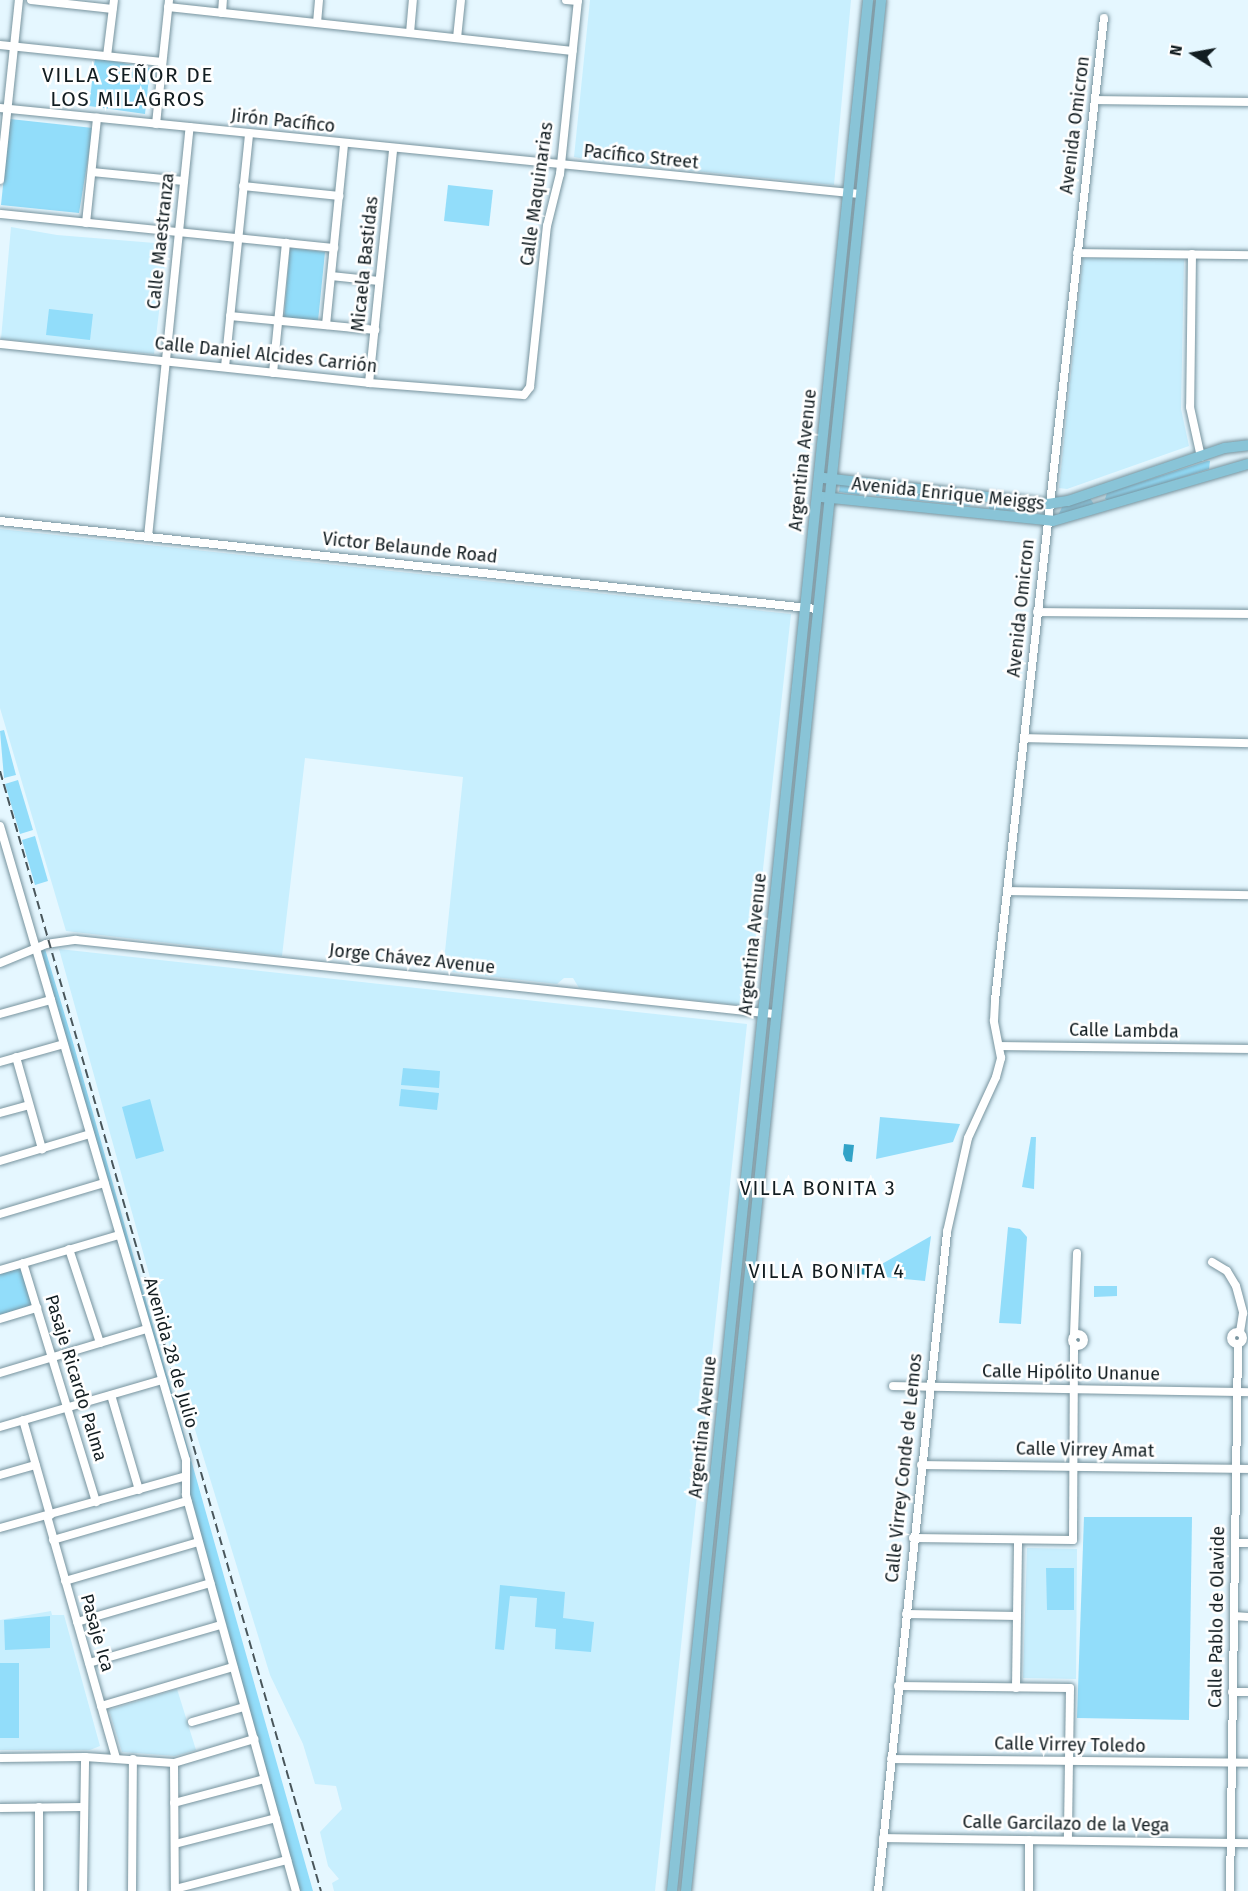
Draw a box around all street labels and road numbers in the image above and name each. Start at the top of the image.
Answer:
street label: Avenida Omicron [1056,55,1094,195]
street label: Jirón Pacífico [230,105,336,137]
street label: Calle Maquinarias [516,121,558,267]
street label: Pacífico Street [582,140,700,174]
street label: Calle Maestranza [143,172,179,310]
street label: Micaela Bastidas [347,195,383,333]
street label: Calle Daniel Alcides Carrión [154,333,378,377]
street label: Argentina Avenue [785,388,821,532]
street label: Avenida Enrique Meiggs [851,473,1045,515]
street label: Victor Belaunde Road [321,528,499,568]
street label: Avenida Omicron [1003,538,1039,678]
street label: Argentina Avenue [735,872,771,1016]
street label: Jorge Chávez Avenue [328,940,496,978]
street label: Calle Lambda [1069,1019,1179,1043]
street label: Avenida 28 de Julio [139,1275,203,1431]
street label: Pasaje Ricardo Palma [40,1292,112,1464]
street label: Calle Virrey Conde de Lemos [881,1352,927,1584]
street label: Argentina Avenue [685,1355,721,1499]
street label: Calle Hipólito Unanue [982,1361,1160,1385]
street label: Calle Virrey Amat [1016,1438,1154,1462]
street label: Calle Pablo de Olavide [1205,1526,1229,1708]
street label: Pasaje Ica [76,1592,118,1674]
street label: Calle Virrey Toledo [994,1733,1146,1757]
street label: Calle Garcilazo de la Vega [962,1811,1170,1837]

